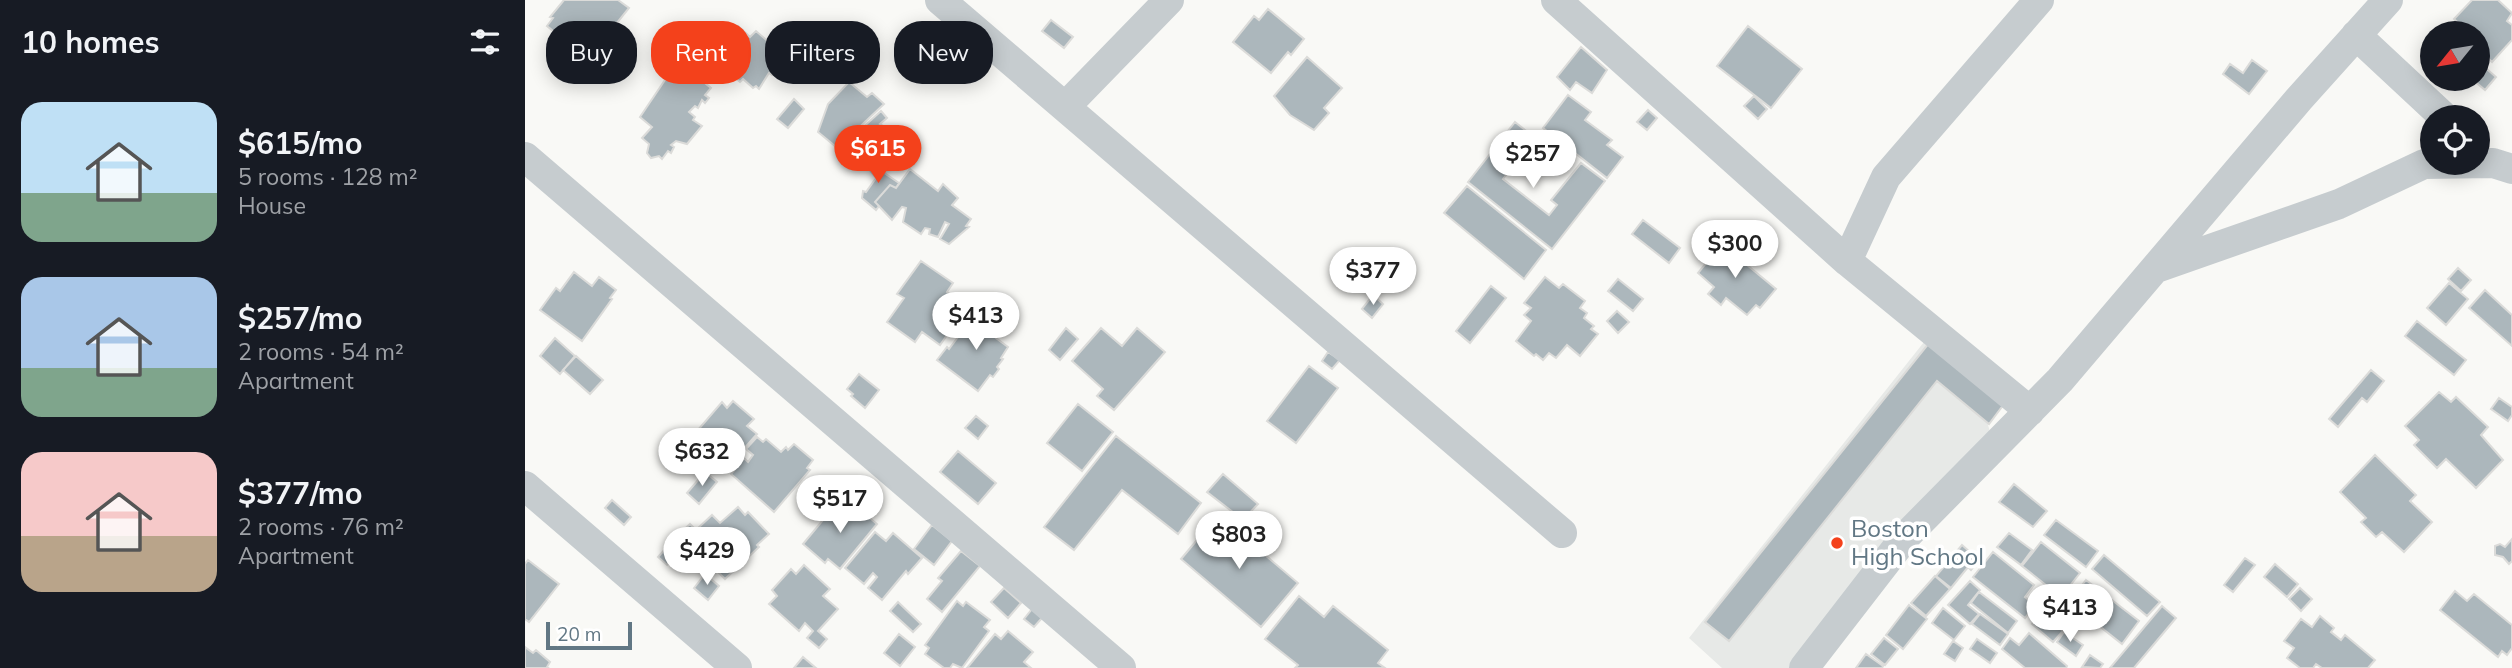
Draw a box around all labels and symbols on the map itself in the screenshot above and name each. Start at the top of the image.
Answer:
north arrow [2420,21,2490,91]
pin: $615 [837,125,919,185]
pin: $257 [1492,130,1574,190]
pin: $300 [1694,220,1776,280]
pin: $377 [1332,247,1414,307]
pin: $413 [935,292,1017,352]
pin: $632 [661,428,743,488]
pin: $517 [799,476,881,535]
pin: $803 [1198,512,1280,571]
place label: Boston High School [1851,513,1984,571]
pin: $429 [666,528,748,587]
marker: Boston High School [1829,535,1845,551]
pin: $413 [2029,584,2111,644]
scale bar [546,619,632,651]

